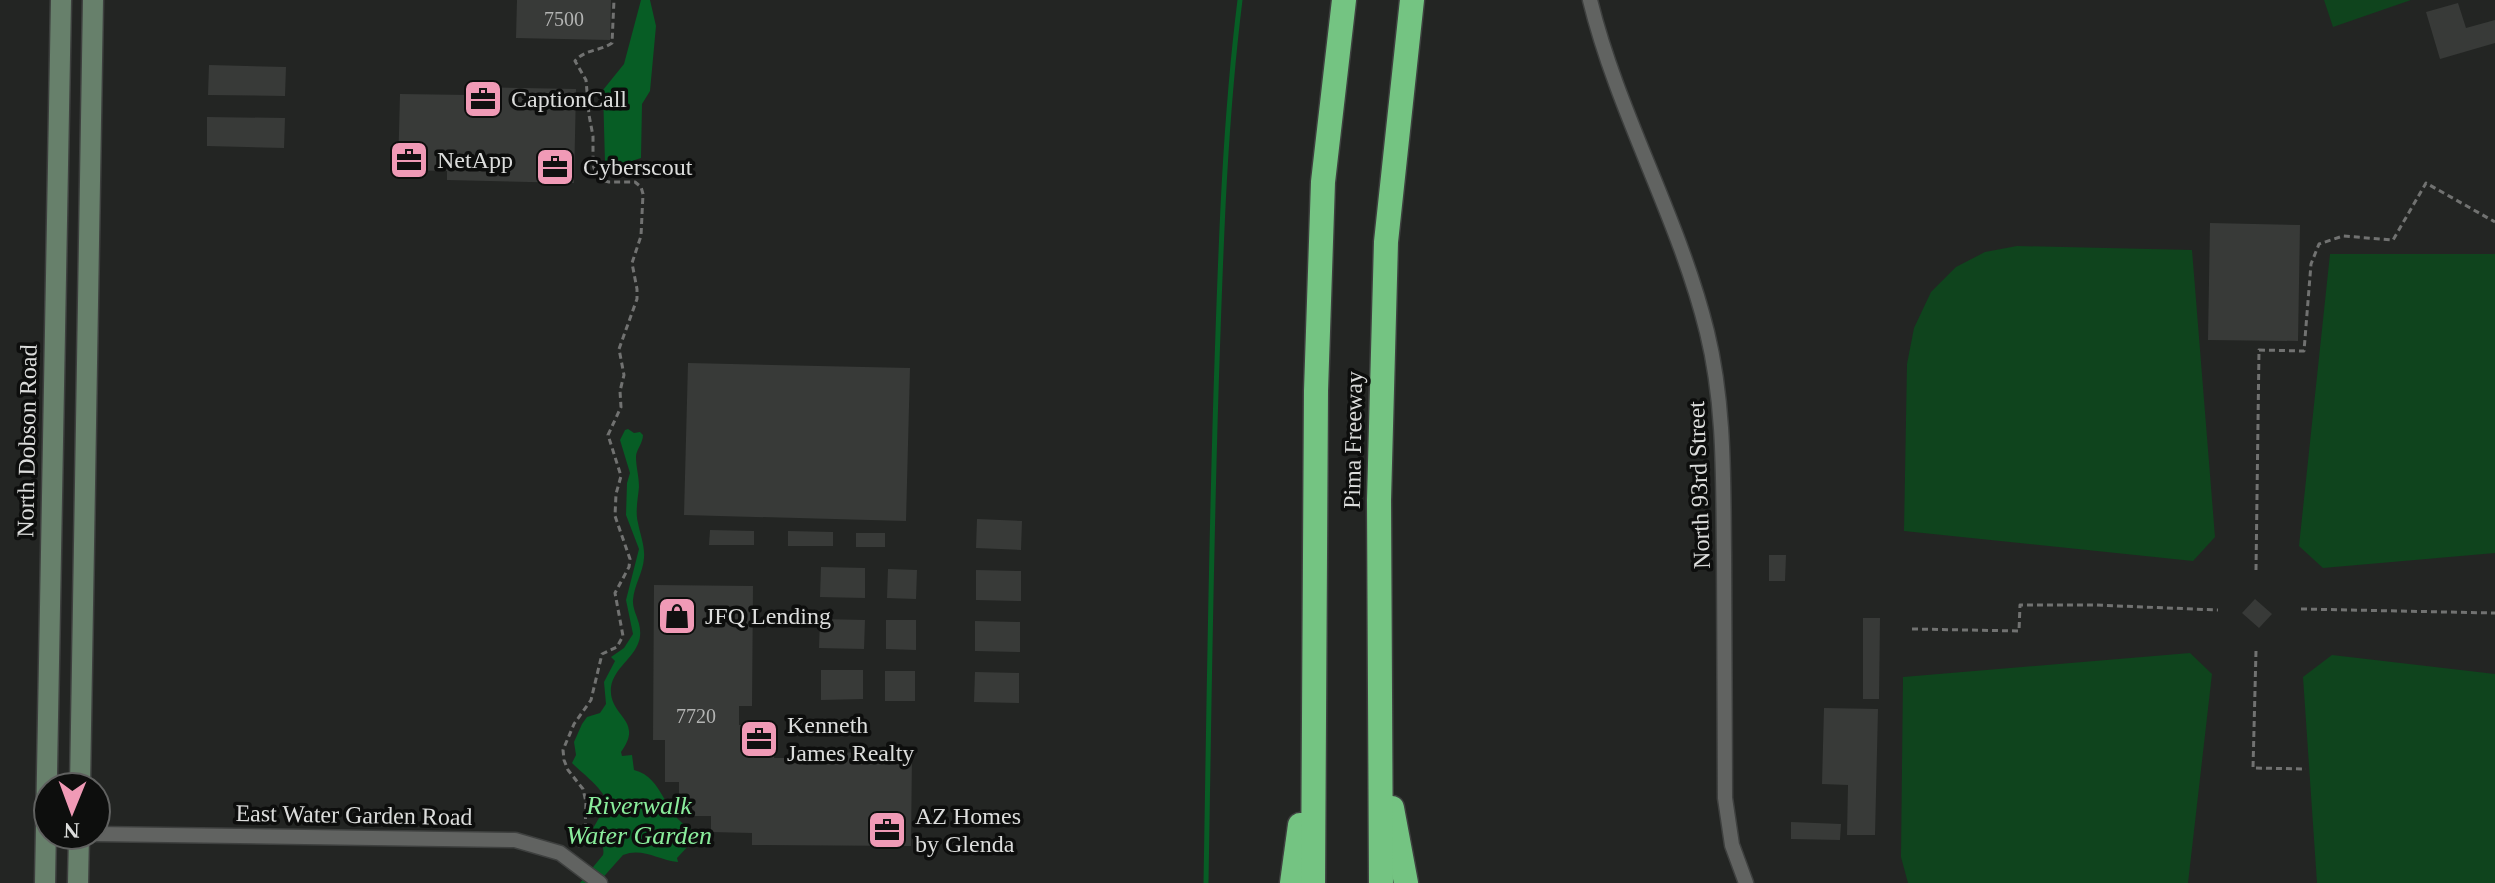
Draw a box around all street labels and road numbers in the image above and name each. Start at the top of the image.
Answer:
street label: North Dobson Road [12,344,42,538]
street label: Pima Freeway [1339,371,1367,509]
street label: North 93rd Street [1683,400,1715,569]
street label: East Water Garden Road [235,800,473,830]

